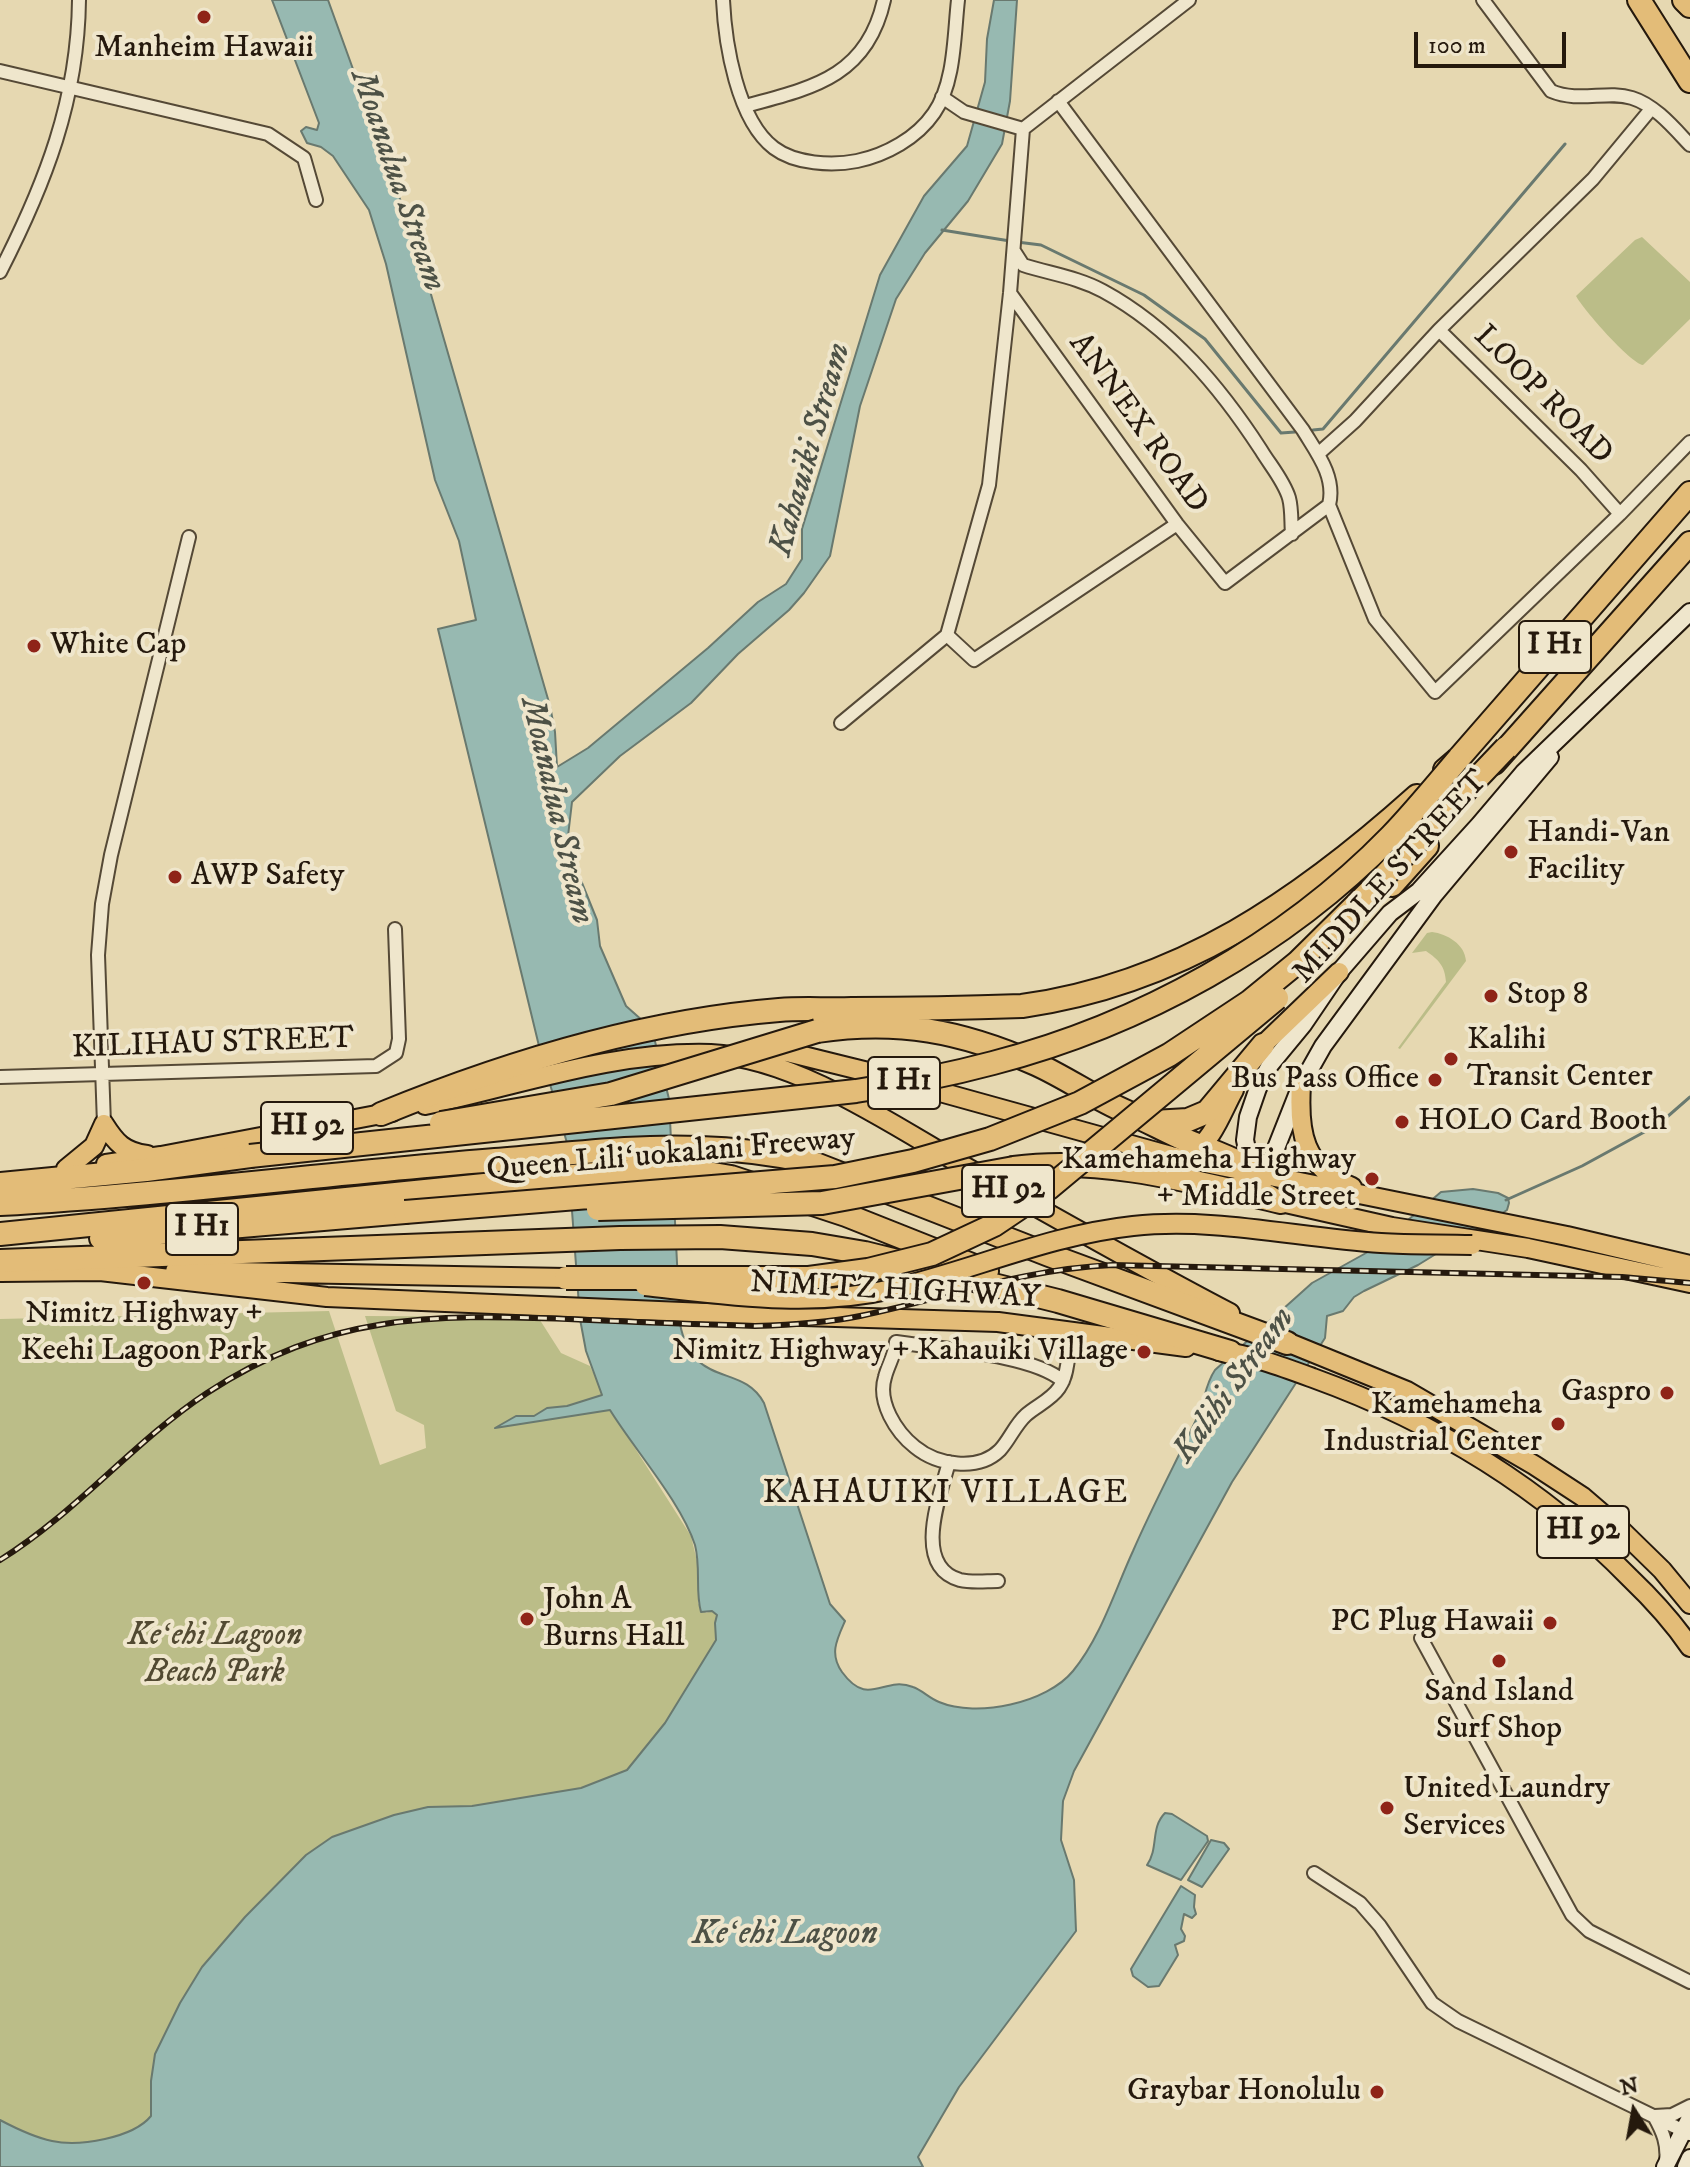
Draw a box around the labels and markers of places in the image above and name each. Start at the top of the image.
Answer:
marker: Manheim Hawaii [195,8,213,26]
place label: Manheim Hawaii [94,30,314,68]
place label: White Cap [50,627,186,665]
marker: White Cap [25,637,43,655]
place label: Handi-Van Facility [1527,815,1670,890]
marker: Handi-Van Facility [1502,843,1520,861]
place label: AWP Safety [191,858,344,896]
marker: AWP Safety [166,868,184,886]
place label: Stop 8 [1507,977,1589,1015]
marker: Stop 8 [1482,987,1500,1005]
place label: Kalihi Transit Center [1467,1022,1653,1097]
marker: Kalihi Transit Center [1442,1050,1460,1068]
place label: Bus Pass Office [1231,1061,1419,1099]
marker: Bus Pass Office [1426,1071,1444,1089]
place label: HOLO Card Booth [1418,1103,1667,1141]
marker: HOLO Card Booth [1393,1113,1411,1131]
place label: Kamehameha Highway + Middle Street [1062,1142,1356,1217]
marker: Kamehameha Highway + Middle Street [1363,1170,1381,1188]
marker: Nimitz Highway + Keehi Lagoon Park [135,1274,153,1292]
place label: Nimitz Highway + Keehi Lagoon Park [20,1296,268,1371]
place label: Nimitz Highway + Kahauiki Village [672,1333,1128,1371]
marker: Nimitz Highway + Kahauiki Village [1135,1343,1153,1361]
place label: Gaspro [1561,1374,1651,1412]
marker: Gaspro [1658,1384,1676,1402]
place label: Kamehameha Industrial Center [1323,1387,1542,1462]
marker: Kamehameha Industrial Center [1549,1415,1567,1433]
place label: John A Burns Hall [543,1582,685,1657]
place label: PC Plug Hawaii [1331,1604,1534,1642]
marker: John A Burns Hall [518,1610,536,1628]
marker: PC Plug Hawaii [1541,1614,1559,1632]
marker: Sand Island Surf Shop [1490,1652,1508,1670]
place label: Sand Island Surf Shop [1424,1674,1574,1749]
place label: United Laundry Services [1403,1771,1610,1846]
marker: United Laundry Services [1378,1799,1396,1817]
place label: Graybar Honolulu [1127,2073,1361,2111]
marker: Graybar Honolulu [1368,2083,1386,2101]

